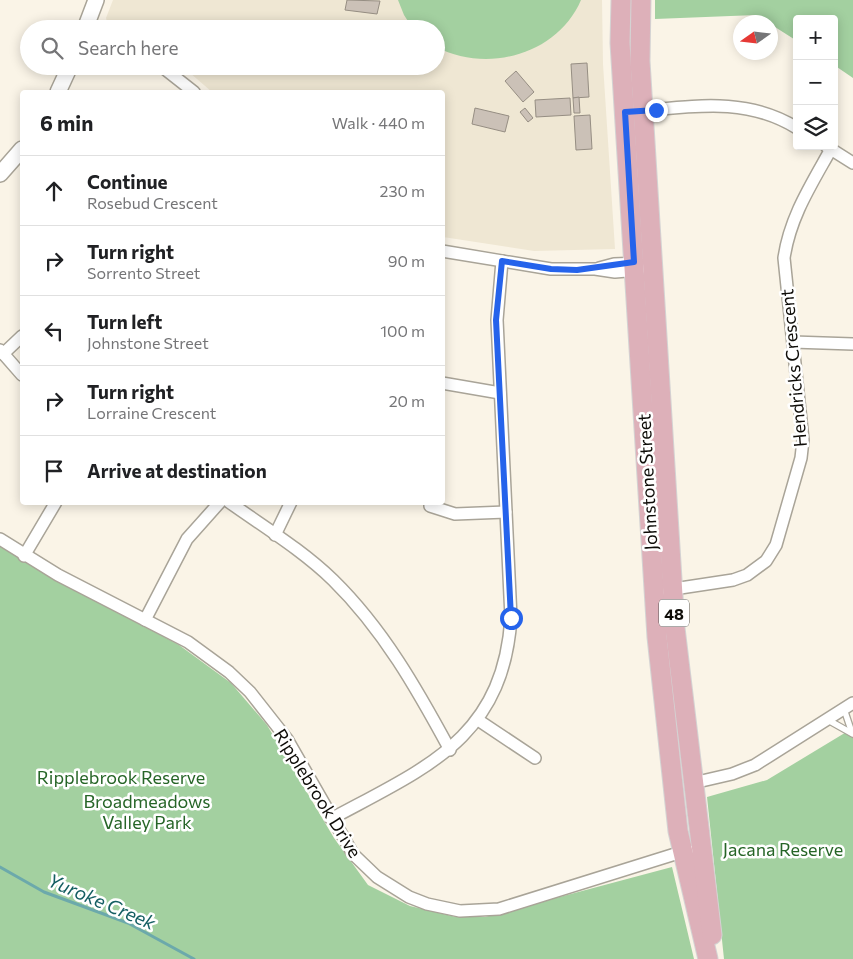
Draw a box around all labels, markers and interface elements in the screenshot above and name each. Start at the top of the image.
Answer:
north arrow [733,15,778,60]
map controls [793,15,838,150]
button: + [793,15,838,60]
search box [20,20,445,75]
icon: search [38,34,66,62]
text: Search here [78,36,178,59]
button: − [793,60,838,105]
route end [645,99,668,122]
button: layers [793,105,838,150]
text: 6 min [40,110,93,135]
text: Walk · 440 m [332,113,425,132]
text: Continue [87,170,167,193]
icon: ahead [40,177,68,205]
text: 230 m [380,181,425,200]
text: Rosebud Crescent [87,193,218,212]
text: Turn right [87,240,174,263]
icon: right [40,247,68,275]
text: 90 m [388,251,425,270]
text: Sorrento Street [87,263,200,282]
street label: Hendricks Crescent [775,288,811,448]
text: Turn left [87,310,162,333]
icon: left [40,317,68,345]
text: 100 m [380,321,425,340]
text: Johnstone Street [87,333,209,352]
text: Turn right [87,380,174,403]
icon: right [40,387,68,415]
text: 20 m [389,391,425,410]
text: Lorraine Crescent [87,403,216,422]
street label: Johnstone Street [632,413,662,551]
icon: arrive [40,457,68,485]
text: Arrive at destination [87,459,267,482]
road number: 48 [659,600,689,626]
route start [500,607,523,630]
street label: Ripplebrook Drive [270,725,366,861]
park label: Ripplebrook Reserve [37,766,205,788]
park label: Broadmeadows Valley Park [83,790,211,833]
park label: Jacana Reserve [723,838,843,860]
water label: Yuroke Creek [45,868,160,934]

